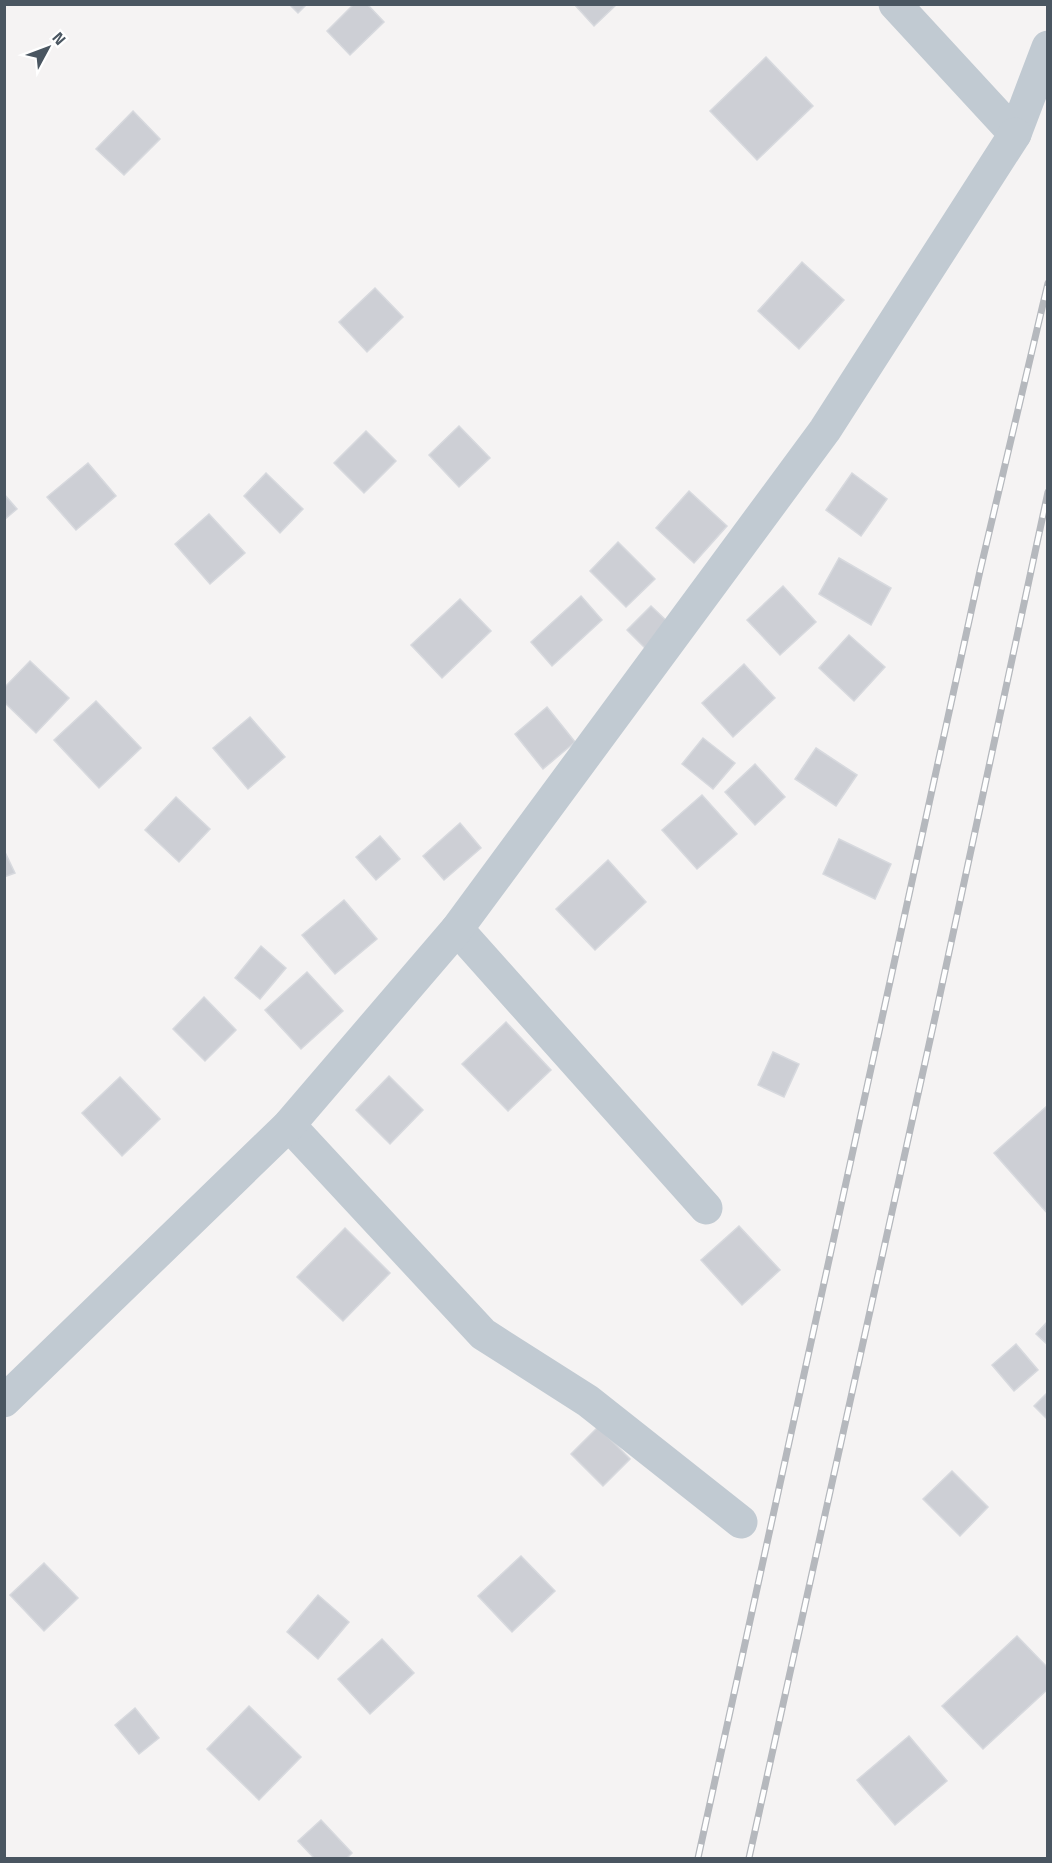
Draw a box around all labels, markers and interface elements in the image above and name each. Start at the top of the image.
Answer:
north arrow [18,18,78,78]
text: N [47,26,72,50]

